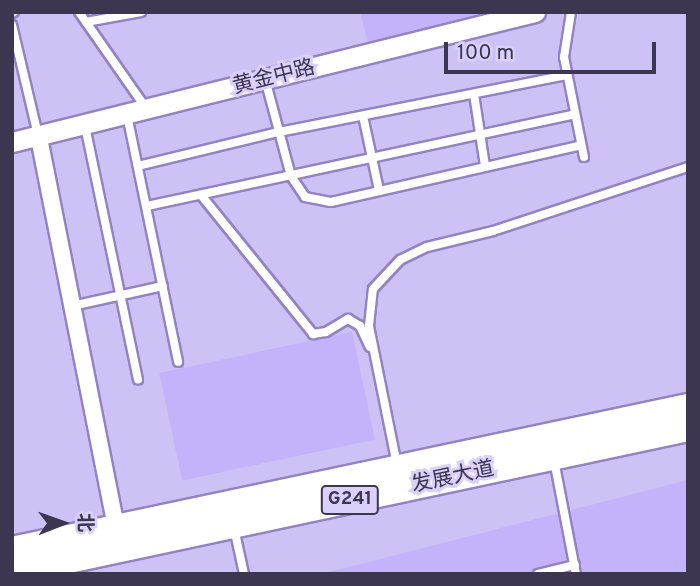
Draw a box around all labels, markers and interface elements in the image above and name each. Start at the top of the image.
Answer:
scale bar [448,28,660,72]
text: 100 m [457,40,514,67]
street label: 黄金中路 [230,56,318,100]
street label: 发展大道 [409,457,497,499]
road number: G241 [320,485,380,516]
north arrow [28,488,98,558]
text: 北 [72,513,96,532]

